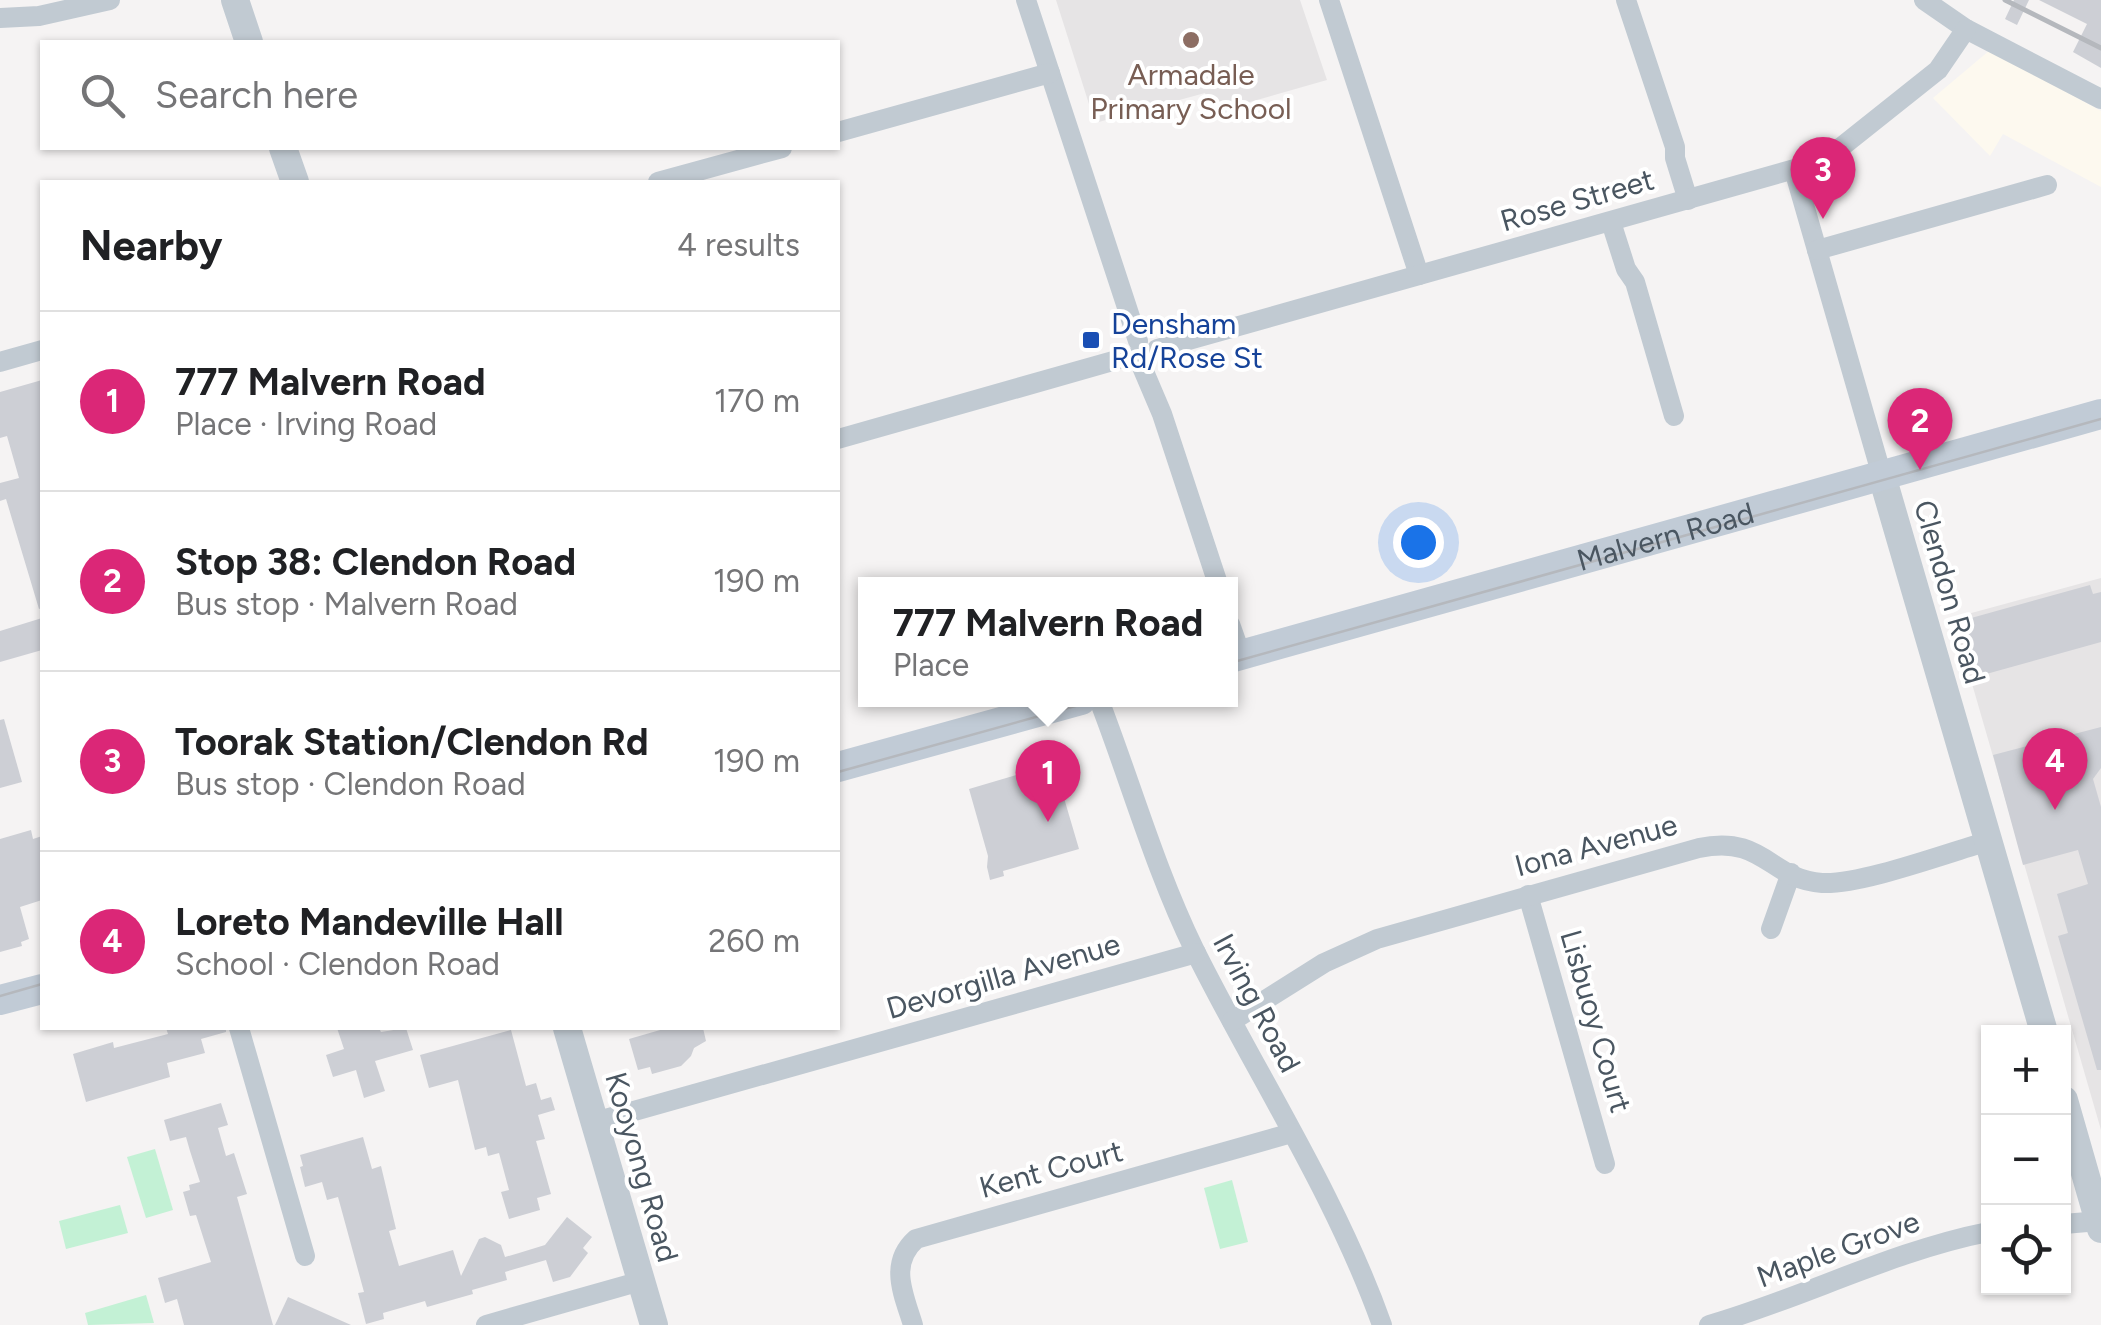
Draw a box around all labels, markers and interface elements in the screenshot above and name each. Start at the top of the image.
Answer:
marker: Armadale Primary School [1180,29,1202,51]
search box [40,40,840,150]
place label: Armadale Primary School [1090,56,1292,127]
icon: search [75,68,130,123]
text: Search here [155,72,358,118]
pin: 3 [1790,136,1856,219]
street label: Rose Street [1496,160,1658,240]
text: Nearby [80,220,222,271]
text: 4 results [677,226,800,264]
place label: Densham Rd/Rose St [1111,305,1263,376]
marker: Densham Rd/Rose St [1080,329,1102,351]
text: 777 Malvern Road [175,359,486,405]
text: 1 [106,382,119,420]
text: 170 m [714,382,800,420]
pin: 2 [1888,388,1952,470]
text: Place · Irving Road [175,405,437,443]
street label: Malvern Road [1572,494,1758,578]
street label: Clendon Road [1906,496,1994,688]
your location [1393,517,1444,568]
text: Stop 38: Clendon Road [175,539,576,585]
text: 2 [103,562,122,600]
text: 190 m [713,562,800,600]
popup [858,577,1238,707]
text: Bus stop · Malvern Road [175,585,518,623]
text: 777 Malvern Road [893,600,1203,646]
text: Place [893,646,969,684]
text: Toorak Station/Clendon Rd [175,719,649,765]
pin: 4 [2022,728,2088,810]
pin: 1 [1016,740,1080,822]
text: 3 [104,742,121,780]
text: 190 m [713,742,800,780]
text: Bus stop · Clendon Road [175,765,526,803]
street label: Iona Avenue [1511,806,1681,884]
text: Loreto Mandeville Hall [175,899,564,945]
text: 4 [102,922,123,960]
text: 260 m [708,922,800,960]
street label: Devorgilla Avenue [882,925,1124,1027]
street label: Lisbuoy Court [1552,925,1640,1117]
street label: Irving Road [1205,927,1309,1079]
text: School · Clendon Road [175,945,500,983]
map controls [1981,1025,2071,1295]
button: + [1981,1025,2071,1115]
street label: Kooyong Road [597,1068,687,1266]
button: − [1981,1115,2071,1205]
street label: Kent Court [975,1132,1127,1206]
street label: Maple Grove [1752,1202,1924,1296]
button: locate [1981,1205,2071,1295]

